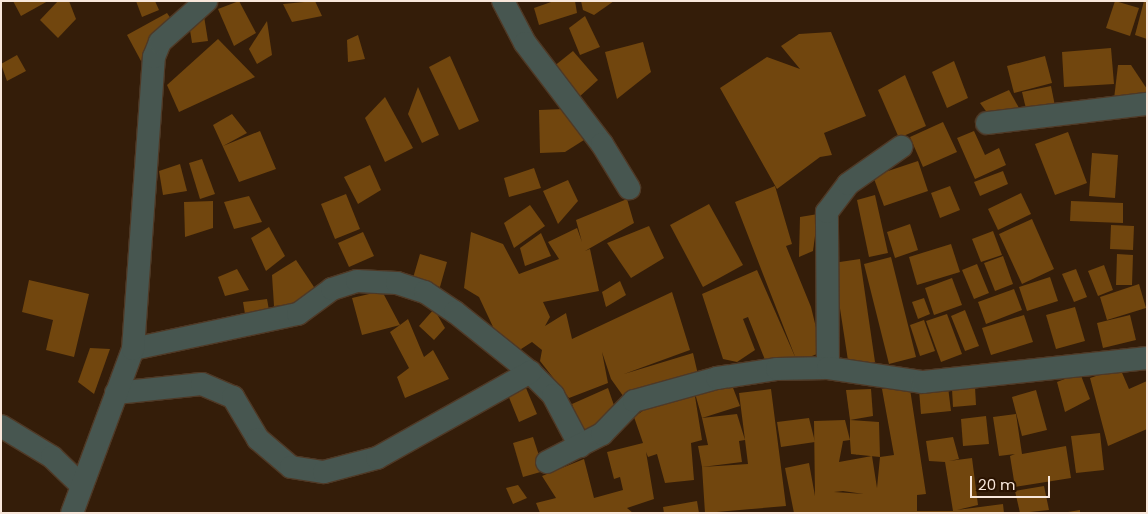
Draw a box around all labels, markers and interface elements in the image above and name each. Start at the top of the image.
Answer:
scale bar [973,466,1053,498]
text: 20 m [978,474,1016,495]

